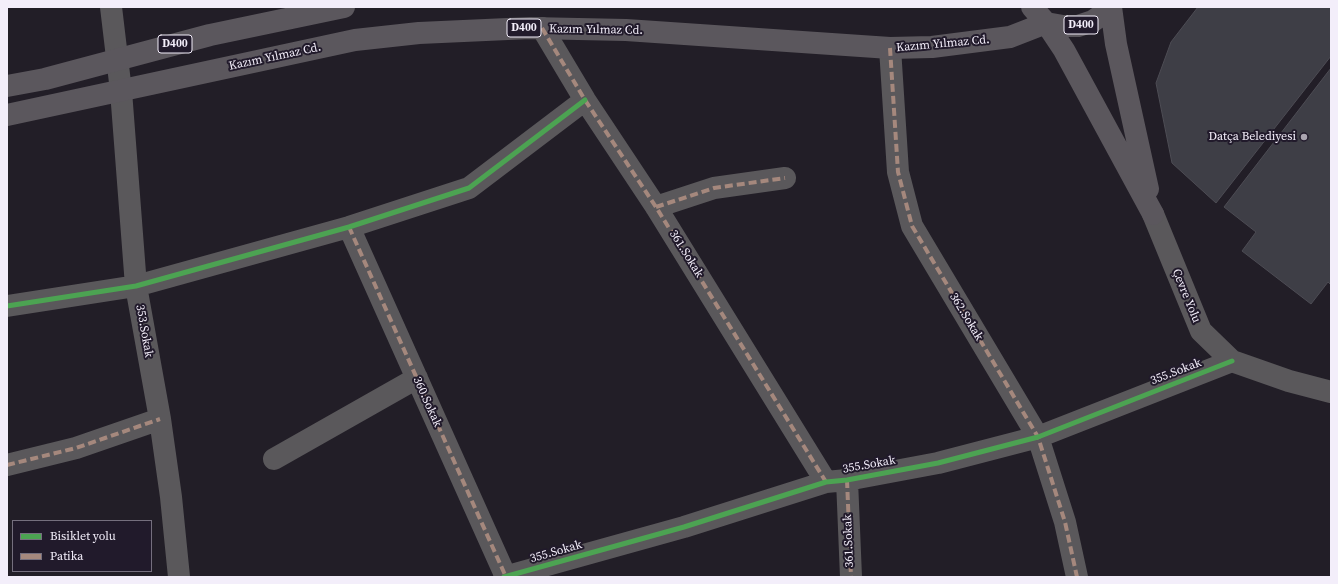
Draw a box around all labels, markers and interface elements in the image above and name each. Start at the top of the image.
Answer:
road number: D400 [1064,16,1098,34]
road number: D400 [507,19,541,37]
street label: Kazım Yılmaz Cd. [549,22,643,38]
street label: Kazım Yılmaz Cd. [896,33,990,55]
road number: D400 [158,35,192,53]
street label: Kazım Yılmaz Cd. [228,40,322,74]
place label: Datça Belediyesi [1208,130,1296,144]
marker: Datça Belediyesi [1299,132,1309,142]
street label: 361.Sokak [666,228,706,280]
street label: Çevre Yolu [1169,267,1203,325]
street label: 362.Sokak [946,290,986,344]
street label: 353.Sokak [132,303,156,359]
street label: 355.Sokak [1148,356,1204,388]
street label: 360.Sokak [410,375,444,429]
street label: 355.Sokak [841,453,897,477]
street label: 361.Sokak [841,514,857,568]
legend [12,520,152,572]
text: Bisiklet yolu [50,528,116,544]
street label: 355.Sokak [528,538,584,566]
text: Patika [50,548,83,564]

